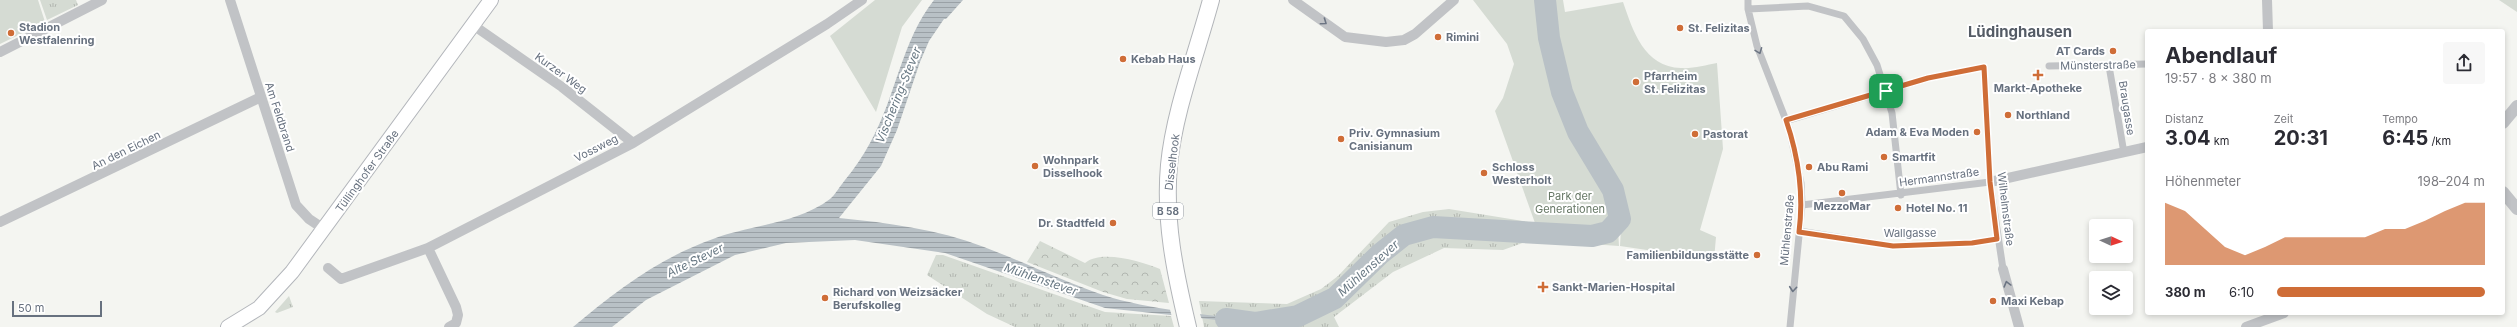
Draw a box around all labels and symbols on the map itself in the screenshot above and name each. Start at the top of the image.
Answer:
one-way arrow [1319,17,1326,24]
place label: Stadion Westfalenring [19,20,95,47]
place label: St. Felizitas [1688,21,1750,35]
district label: Lüdinghausen [1968,22,2072,41]
marker: St. Felizitas [1675,23,1685,33]
marker: Stadion Westfalenring [6,28,16,38]
place label: Rimini [1446,30,1479,44]
marker: Rimini [1433,32,1443,42]
water label: Vischering-Stever [872,44,924,145]
place label: AT Cards [2056,44,2105,58]
marker: AT Cards [2108,46,2118,56]
one-way arrow [1755,48,1763,55]
street label: Kurzer Weg [532,50,590,96]
place label: Kebab Haus [1131,52,1196,66]
marker: Kebab Haus [1118,54,1128,64]
street label: Münsterstraße [2060,57,2136,73]
place label: Pfarrheim St. Felizitas [1644,69,1706,96]
marker: Markt-Apotheke [2033,70,2043,80]
pin [1869,74,1903,108]
marker: Pfarrheim St. Felizitas [1631,77,1641,87]
street label: Am Feldbrand [262,80,298,154]
street label: Braugasse [2116,80,2138,136]
place label: Markt-Apotheke [1994,81,2083,95]
place label: Northland [2016,108,2070,122]
marker: Northland [2003,110,2013,120]
place label: Adam & Eva Moden [1866,125,1969,139]
place label: Priv. Gymnasium Canisianum [1349,126,1440,153]
street label: An den Eichen [89,127,163,173]
street label: Tüllinghofer Straße [332,127,402,215]
place label: Pastorat [1703,127,1748,141]
marker: Adam & Eva Moden [1972,127,1982,137]
marker: Pastorat [1690,129,1700,139]
street label: Vossweg [572,131,620,165]
street label: Disselhook [1162,133,1182,191]
marker: Priv. Gymnasium Canisianum [1336,134,1346,144]
place label: Smartfit [1892,150,1935,164]
marker: Smartfit [1879,152,1889,162]
place label: Wohnpark Disselhook [1043,153,1103,180]
place label: Schloss Westerholt [1492,160,1551,187]
place label: Abu Rami [1817,160,1868,174]
marker: Wohnpark Disselhook [1030,161,1040,171]
marker: Abu Rami [1804,162,1814,172]
street label: Hermannstraße [1898,164,1980,190]
marker: Schloss Westerholt [1479,168,1489,178]
street label: Wilhelmstraße [1995,171,2017,247]
marker: MezzoMar [1837,188,1847,198]
park label: Park der Generationen [1535,189,1605,216]
street label: Mühlenstraße [1777,194,1797,266]
place label: MezzoMar [1814,199,1871,213]
place label: Hotel No. 11 [1906,201,1968,215]
road number: B 58 [1153,203,1183,219]
marker: Hotel No. 11 [1893,203,1903,213]
place label: Dr. Stadtfeld [1038,216,1105,230]
marker: Dr. Stadtfeld [1108,218,1118,228]
north arrow [2089,219,2133,263]
street label: Wallgasse [1884,226,1936,240]
water label: Mühlenstever [1334,236,1402,299]
water label: Alte Stever [663,240,726,281]
place label: Familienbildungsstätte [1627,248,1749,262]
marker: Familienbildungsstätte [1752,250,1762,260]
water label: Mühlenstever [1002,259,1080,299]
place label: Sankt-Marien-Hospital [1552,280,1675,294]
marker: Sankt-Marien-Hospital [1537,281,1549,293]
one-way arrow [2004,281,2012,288]
place label: Richard von Weizsäcker Berufskolleg [833,285,963,312]
one-way arrow [1789,286,1798,293]
marker: Richard von Weizsäcker Berufskolleg [820,293,830,303]
place label: Maxi Kebap [2001,294,2064,308]
marker: Maxi Kebap [1988,296,1998,306]
scale bar [12,299,102,318]

